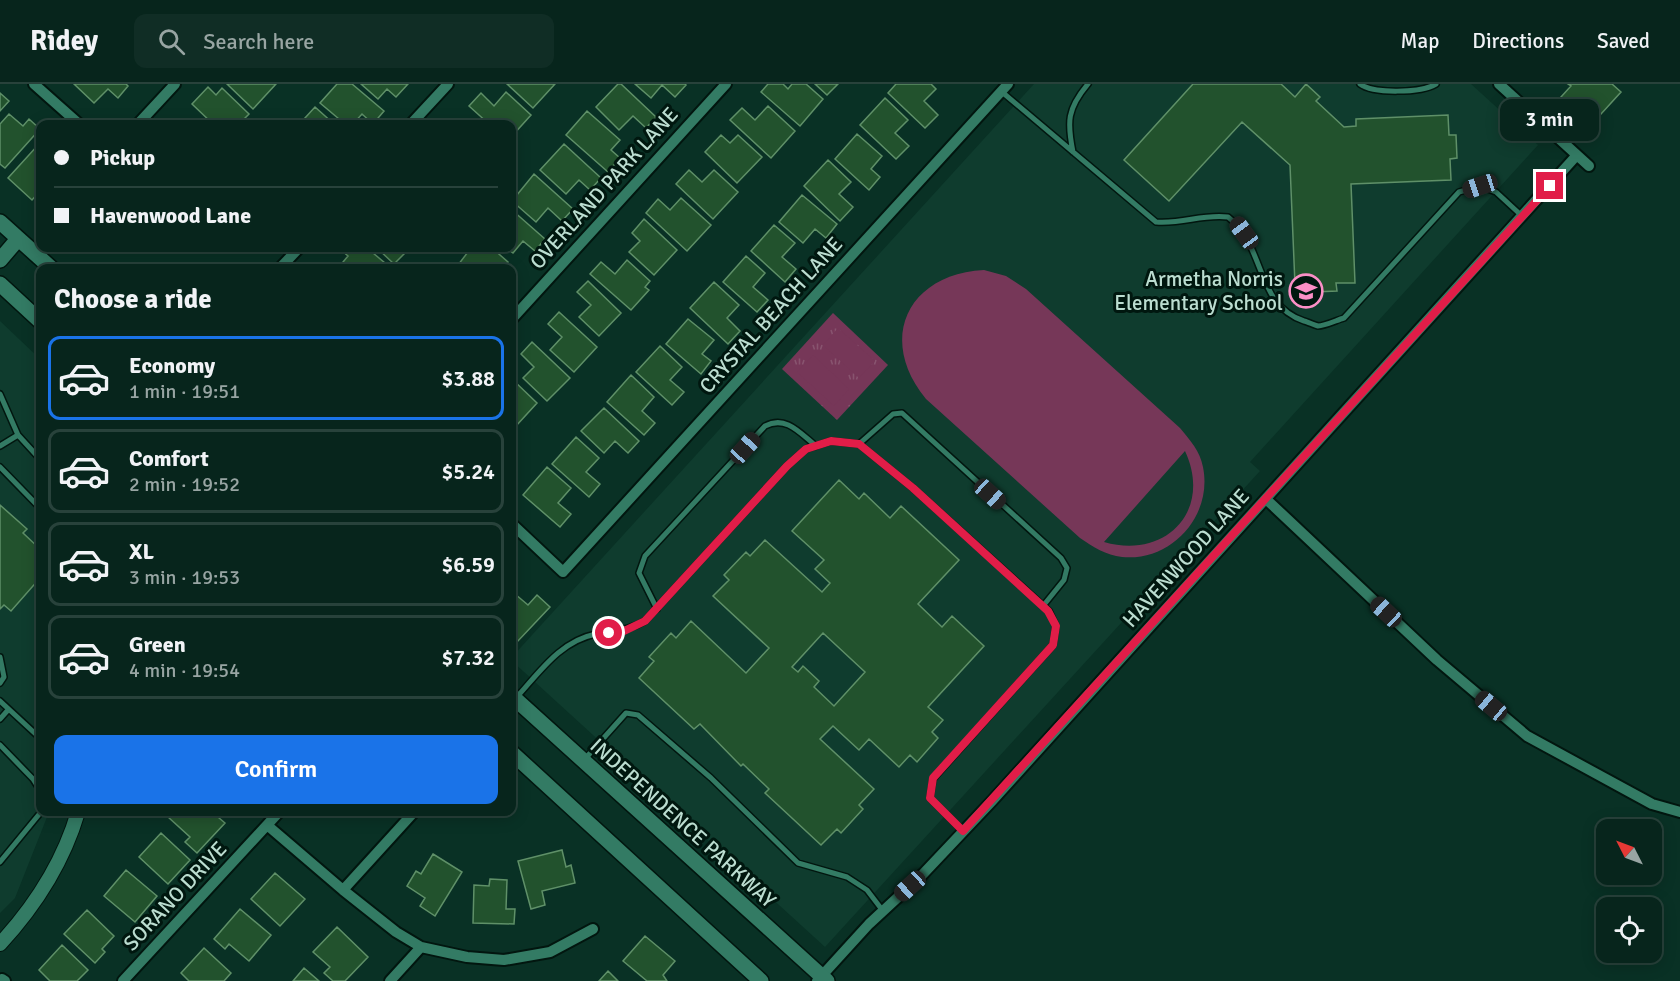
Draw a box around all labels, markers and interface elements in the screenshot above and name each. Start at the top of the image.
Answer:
search box [134,14,554,68]
text: Ridey [30,24,98,58]
icon: search [155,25,188,58]
text: Search here [203,28,314,55]
text: Map [1401,28,1439,54]
text: Directions [1472,28,1564,54]
text: Saved [1597,28,1650,54]
callout: 3 min [1500,99,1600,141]
street label: OVERLAND PARK LANE [524,102,684,274]
text: 3 min [1526,107,1573,132]
text: Pickup [90,144,155,171]
car [1460,172,1500,200]
route end [1536,172,1563,199]
text: Havenwood Lane [90,202,251,229]
car [1226,213,1262,253]
street label: CRYSTAL BEACH LANE [694,231,848,399]
place label: Armetha Norris Elementary School [1114,266,1283,316]
school or university icon: Armetha Norris Elementary School [1288,273,1324,309]
text: Choose a ride [54,283,212,316]
icon: car [57,351,111,405]
text: Economy [129,352,215,379]
text: $3.88 [441,365,495,392]
text: 1 min · 19:51 [129,379,240,404]
car [726,429,764,467]
icon: car [57,444,111,498]
text: Comfort [129,445,209,472]
text: $5.24 [441,458,495,485]
text: 2 min · 19:52 [129,472,240,497]
car [971,475,1009,513]
street label: HAVENWOOD LANE [1117,483,1255,633]
icon: car [57,537,111,591]
text: XL [129,538,154,565]
text: $6.59 [441,551,495,578]
text: 3 min · 19:53 [129,565,240,590]
car [1367,593,1405,631]
route start [595,619,622,646]
icon: car [57,630,111,684]
text: Green [129,631,186,658]
text: $7.32 [441,644,495,671]
text: 4 min · 19:54 [129,658,240,683]
car [1471,688,1511,724]
street label: INDEPENDENCE PARKWAY [585,733,782,914]
button: Confirm [54,735,498,804]
north arrow [1596,819,1662,885]
map controls [1596,819,1662,963]
street label: SORANO DRIVE [118,836,232,956]
car [891,867,929,905]
button: locate [1596,897,1662,963]

